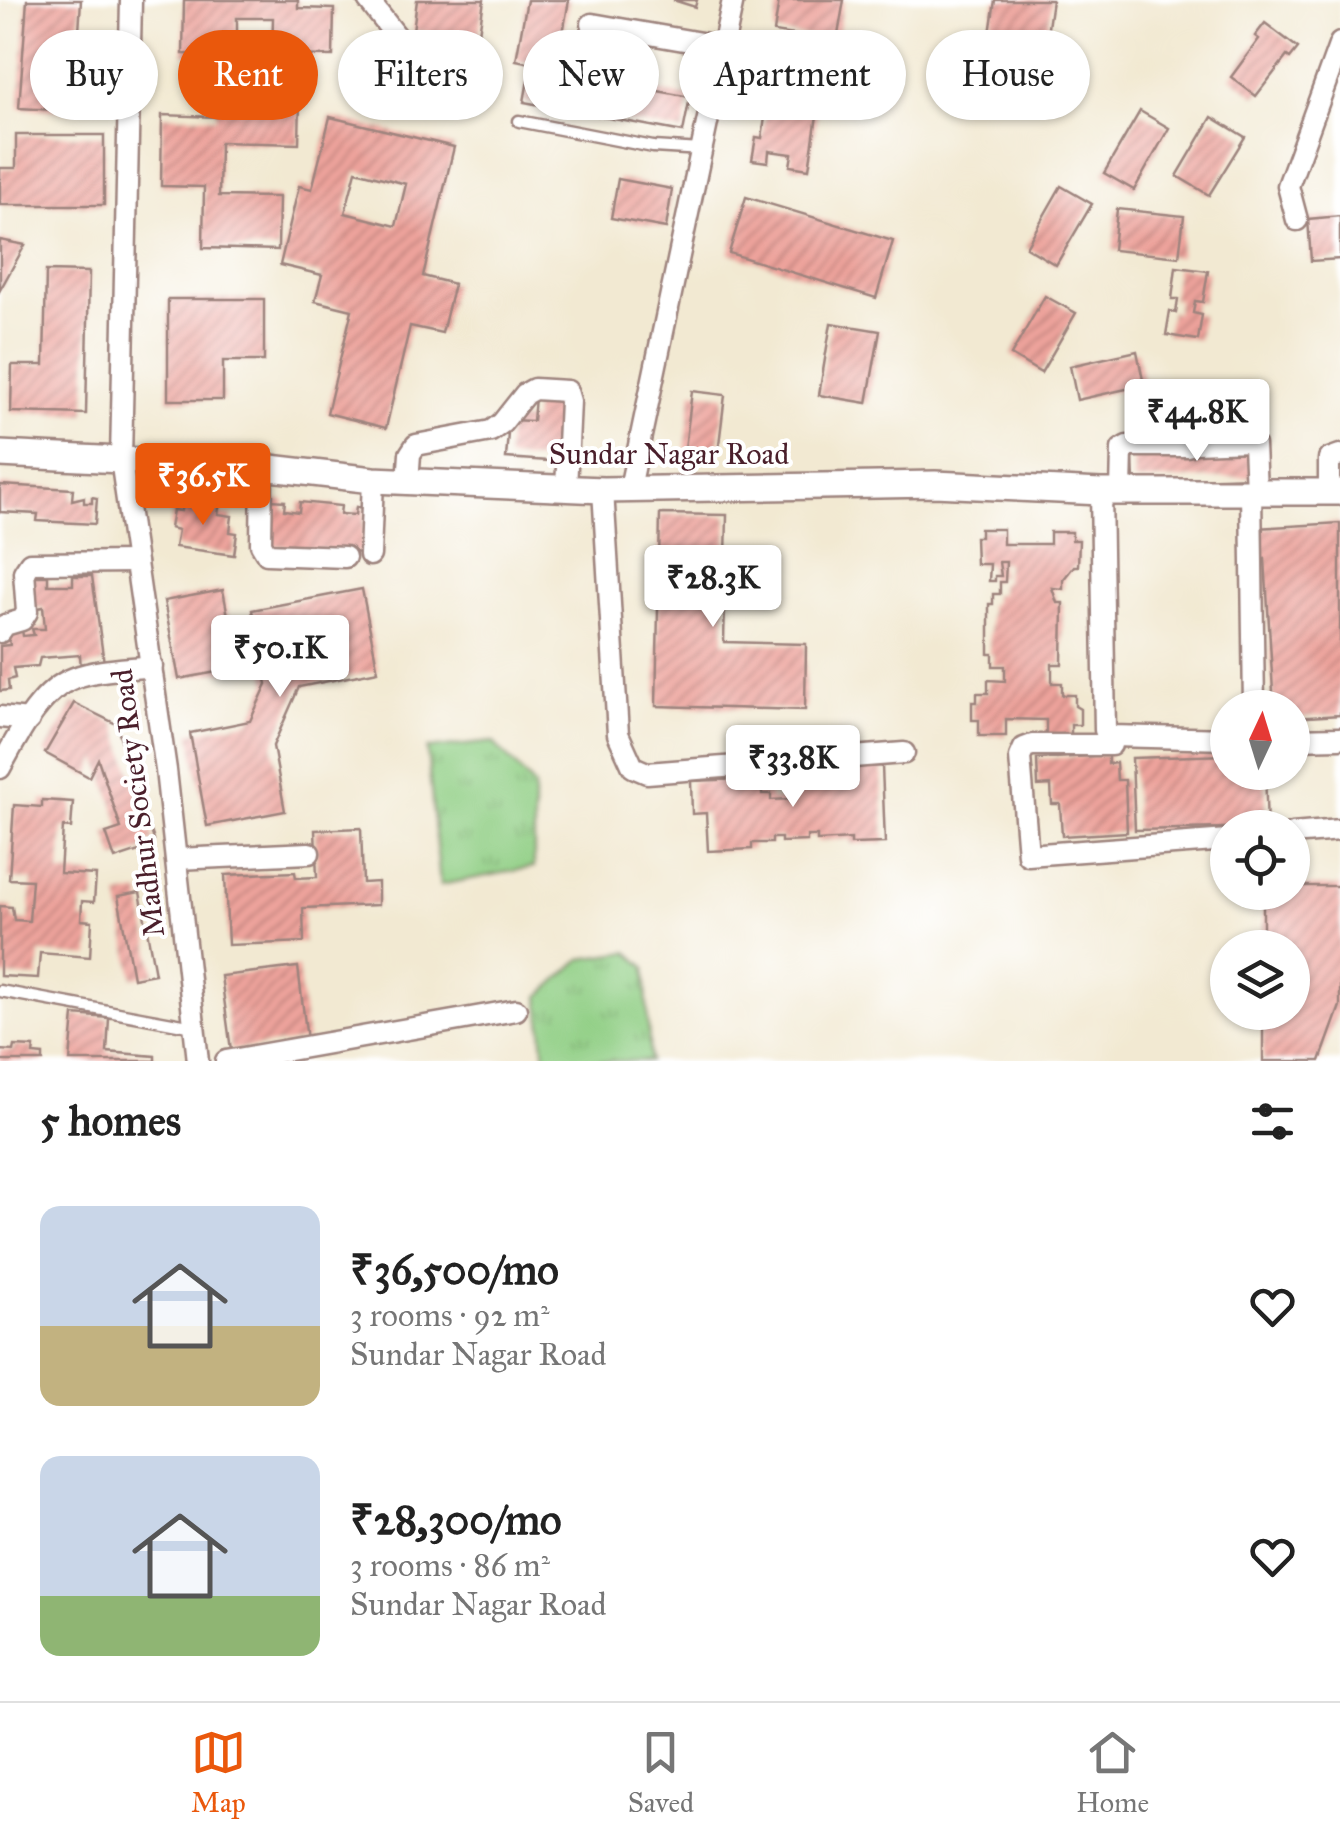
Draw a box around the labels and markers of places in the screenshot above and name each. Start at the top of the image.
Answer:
pin: ₹44.8K [1116,379,1278,464]
pin: ₹36.5K [122,443,284,528]
pin: ₹28.3K [632,545,794,630]
pin: ₹50.1K [199,615,361,700]
pin: ₹33.8K [712,725,874,810]

